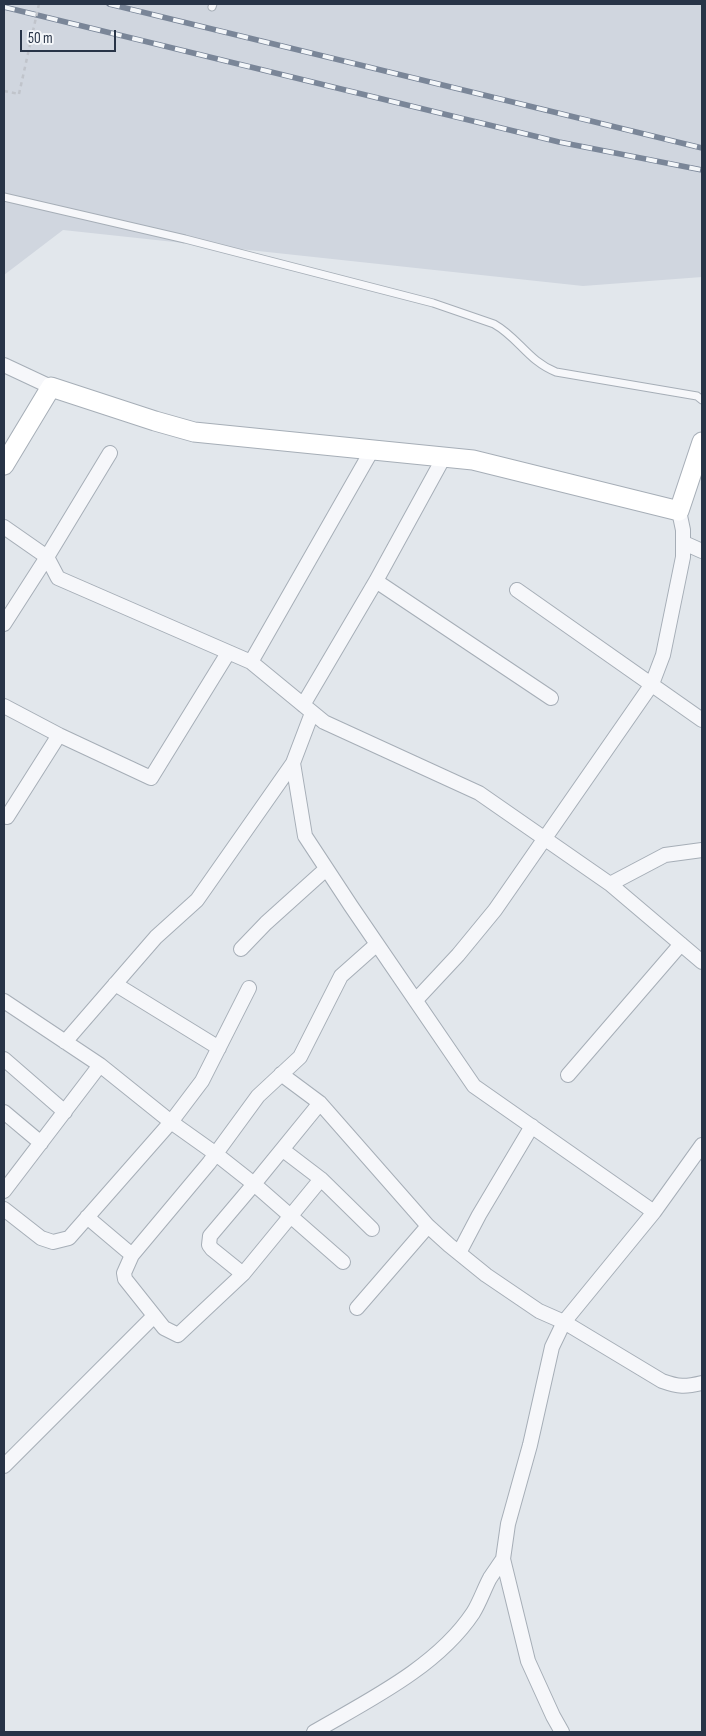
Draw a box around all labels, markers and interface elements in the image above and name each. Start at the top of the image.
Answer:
scale bar [22,20,119,52]
text: 50 m [28,29,53,48]

